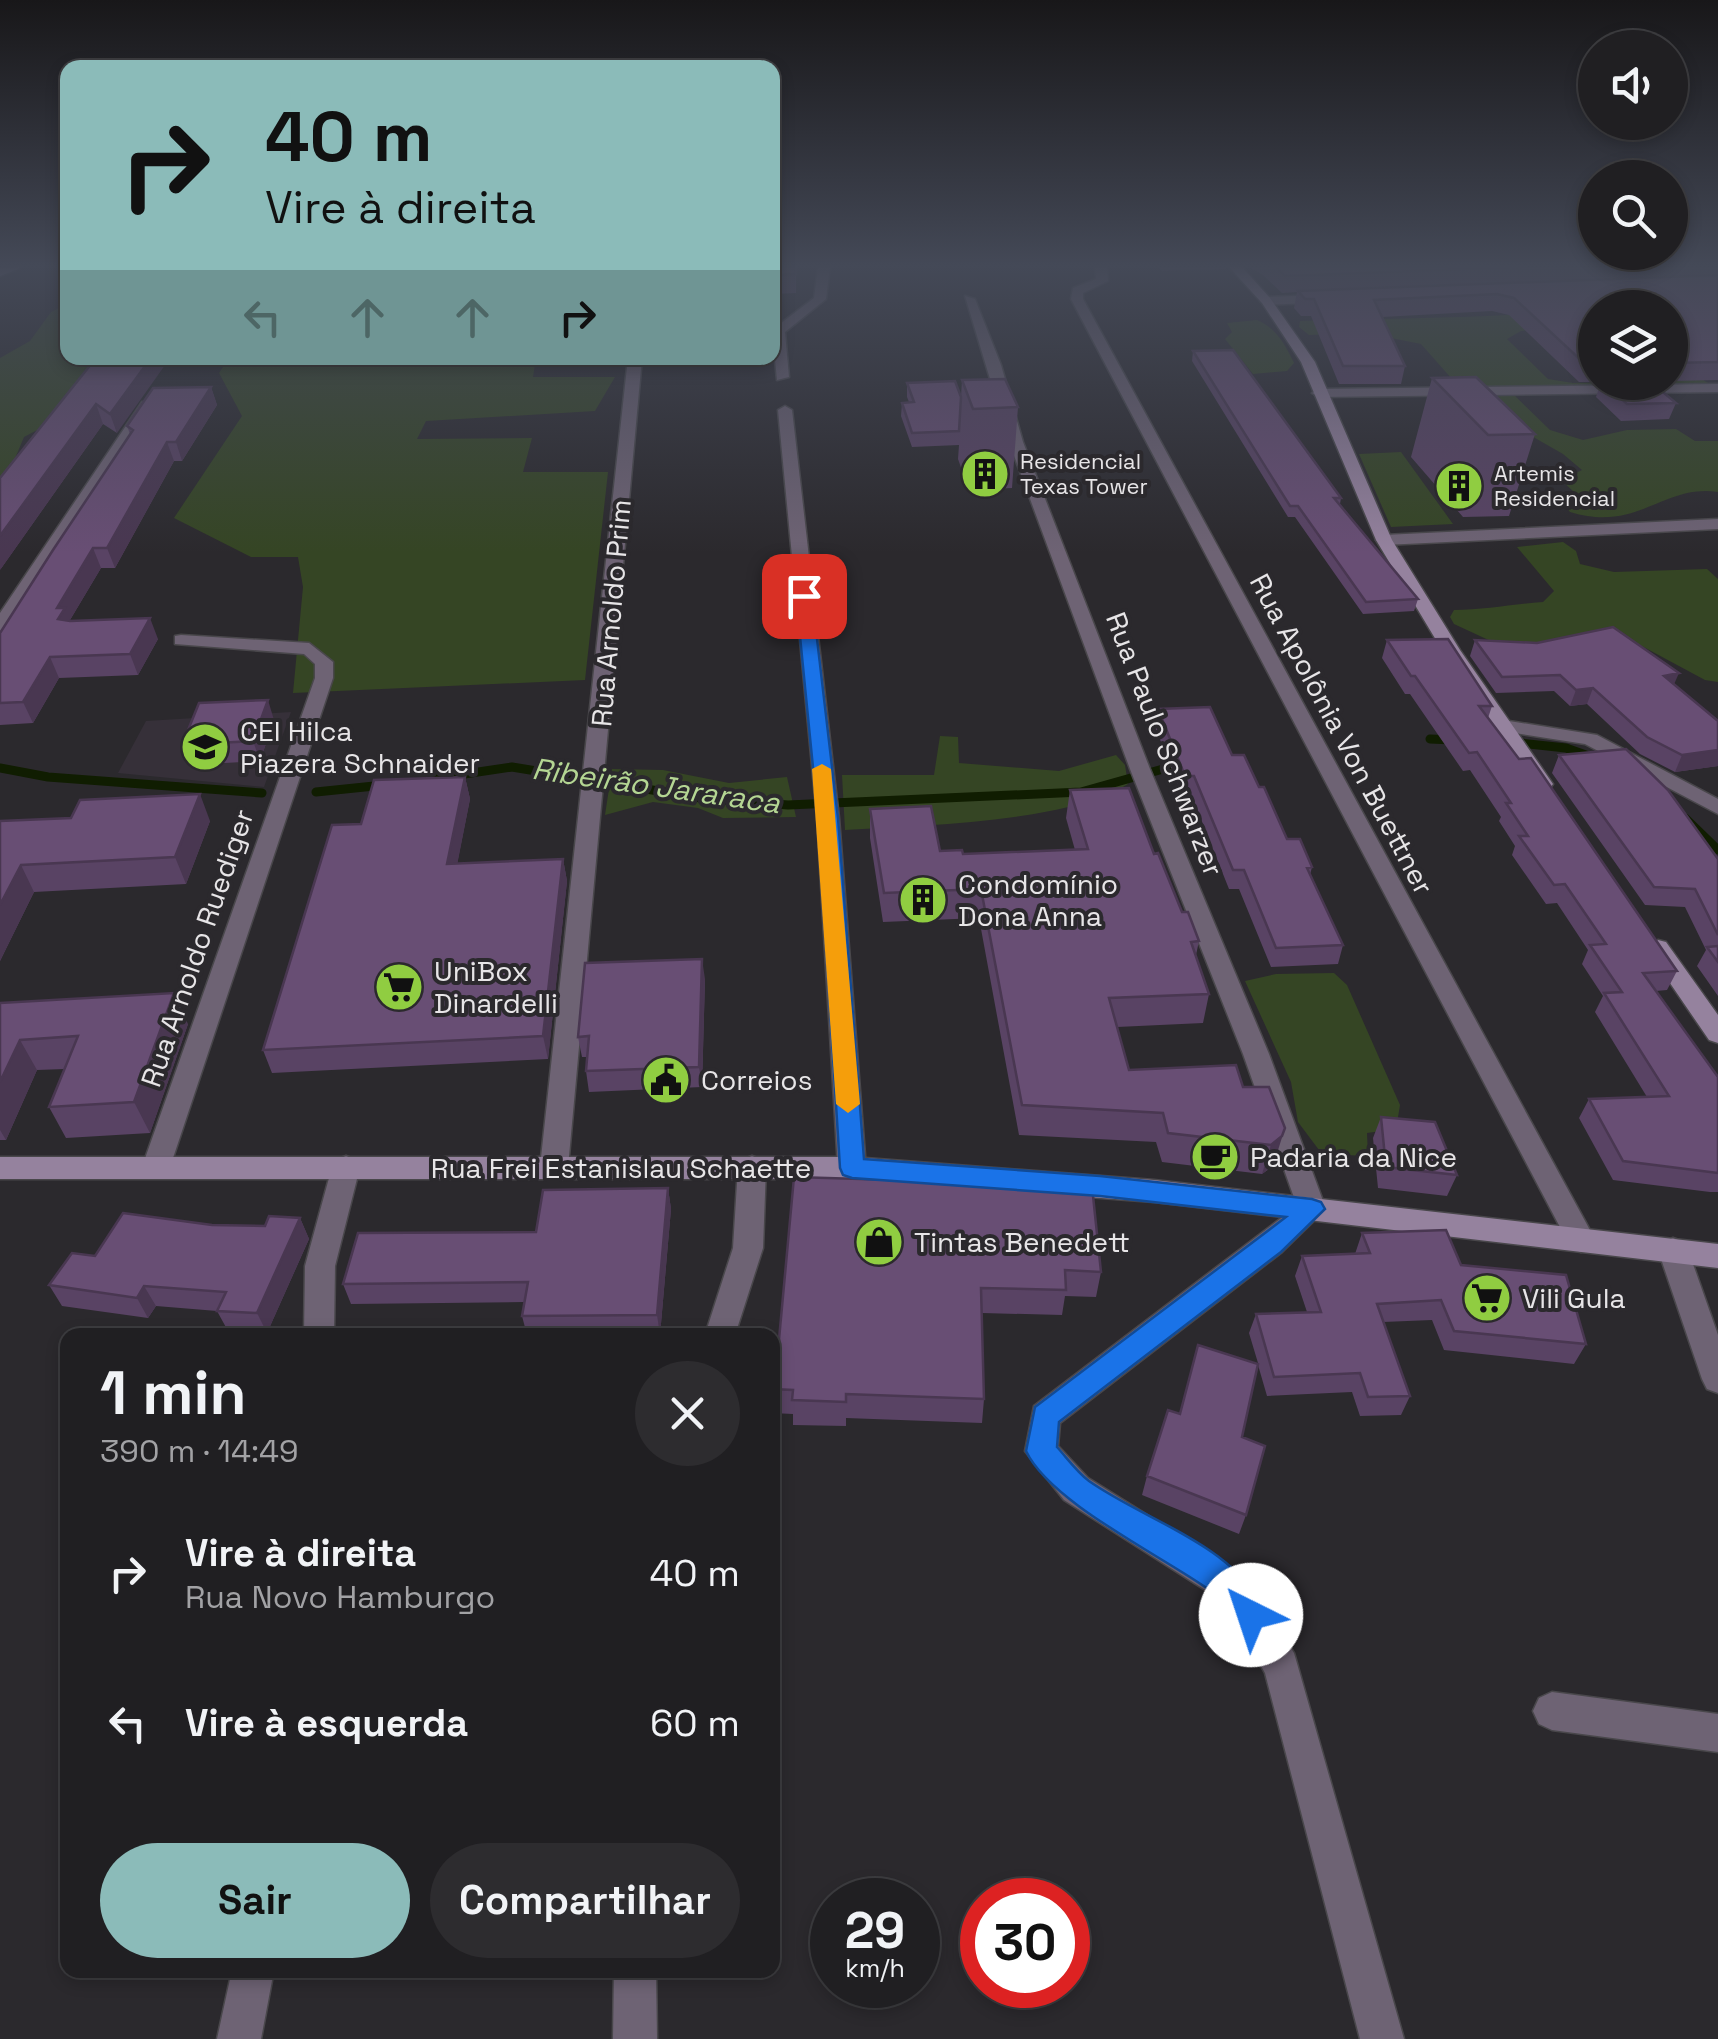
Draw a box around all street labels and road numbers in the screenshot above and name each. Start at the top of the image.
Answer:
street label: Rua Arnoldo Prim [583,498,639,728]
street label: Rua Apolônia Von Buettner [1242,567,1442,901]
street label: Rua Paulo Schwarzer [1098,607,1232,881]
street label: Rua Arnoldo Ruediger [133,804,261,1092]
street label: Rua Frei Estanislau Schaette [431,1150,811,1186]

